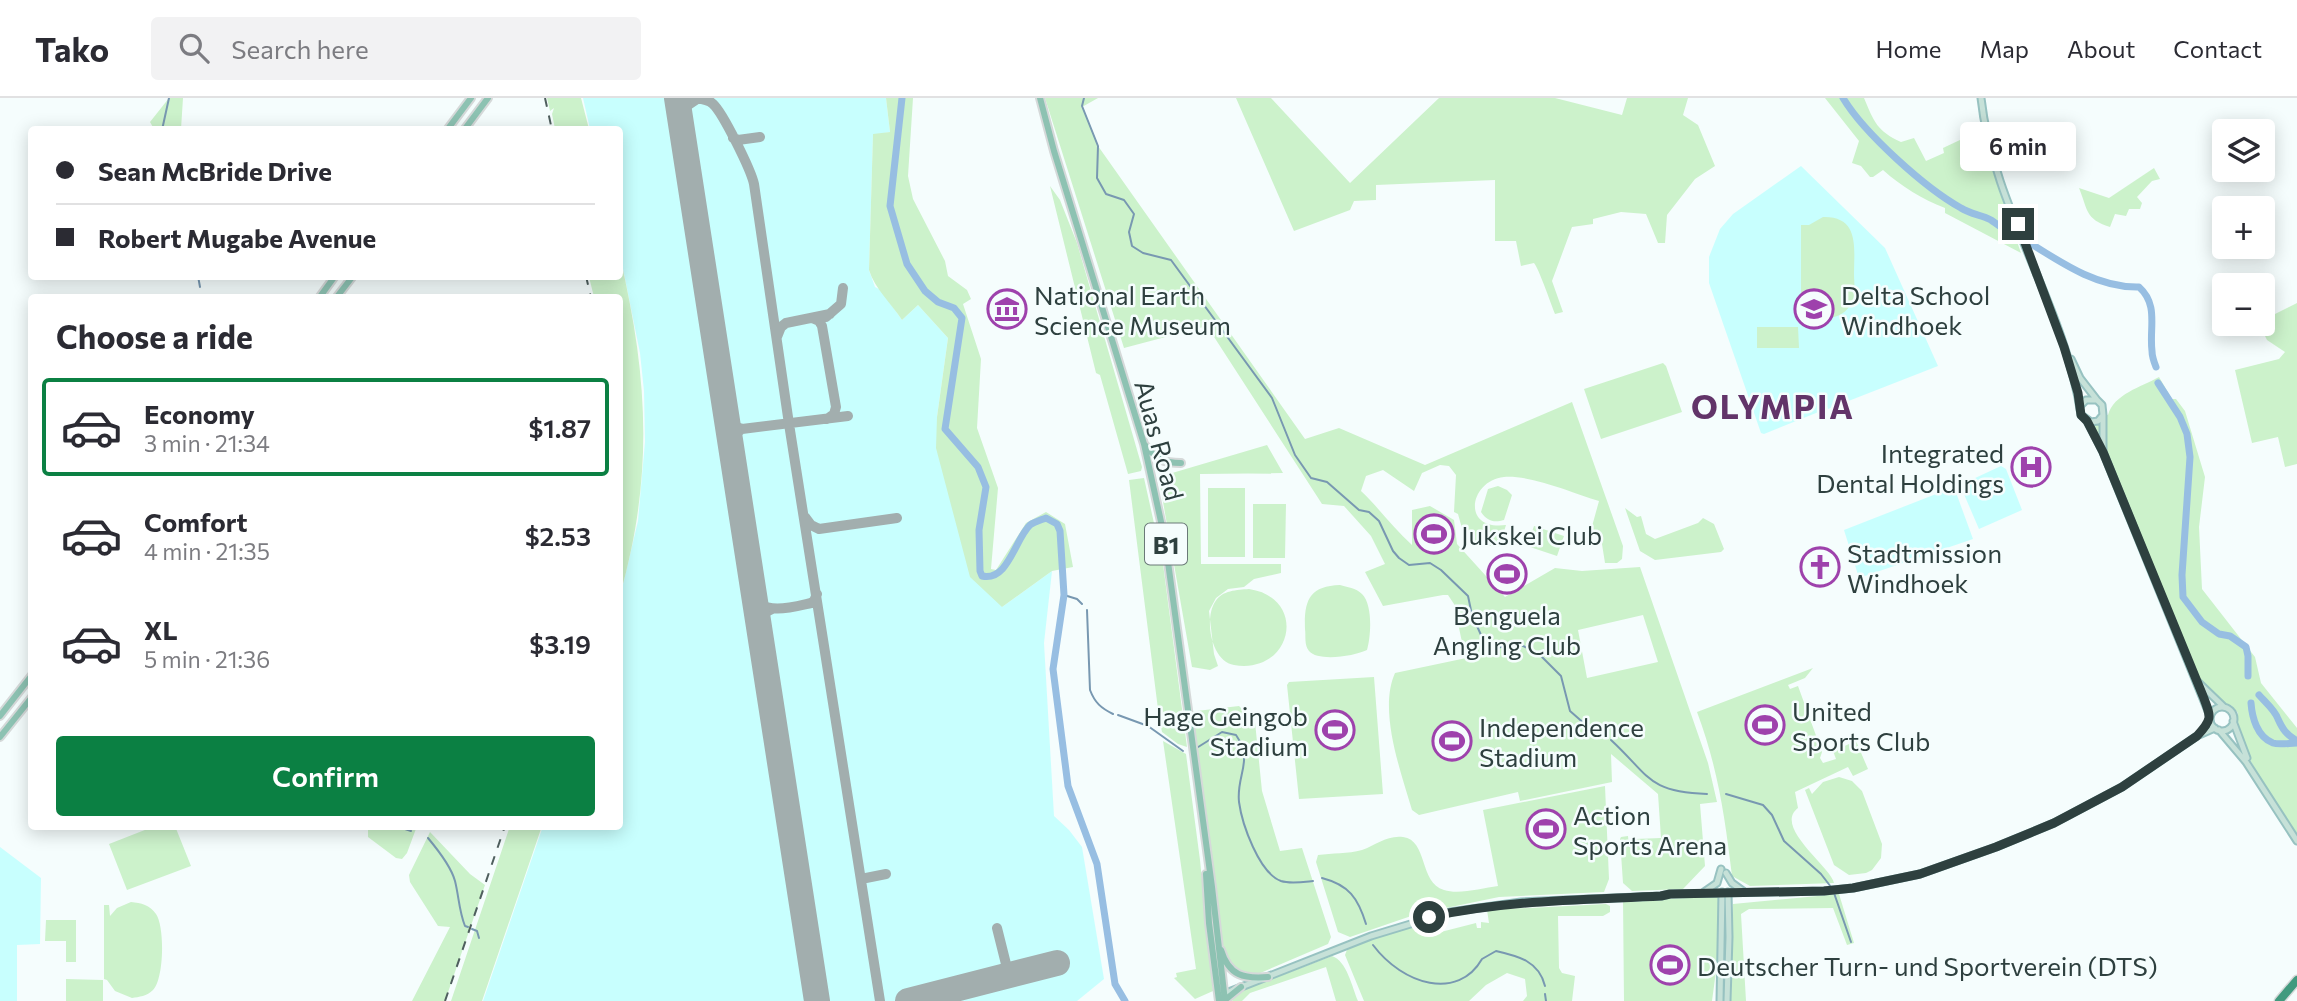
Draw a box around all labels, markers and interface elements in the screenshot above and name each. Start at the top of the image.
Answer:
search box [151,17,641,80]
text: Tako [35,28,109,69]
icon: search [175,29,213,67]
text: Search here [231,33,369,64]
text: Home [1876,34,1942,63]
text: Map [1980,34,2029,63]
text: About [2067,34,2135,63]
text: Contact [2173,34,2262,63]
map controls [2212,119,2275,336]
button: layers [2212,119,2275,182]
callout: 6 min [1960,122,2076,172]
text: 6 min [1989,132,2047,160]
text: Sean McBride Drive [98,155,332,186]
button: + [2212,196,2275,259]
route end [2002,208,2034,240]
text: Robert Mugabe Avenue [98,222,376,253]
button: − [2212,273,2275,336]
place label: National Earth Science Museum [1034,279,1231,340]
place label: Delta School Windhoek [1841,279,1990,340]
museum icon: National Earth Science Museum [986,288,1028,330]
school or university icon: Delta School Windhoek [1793,288,1835,330]
text: Choose a ride [56,316,253,356]
street label: Auas Road [1129,376,1191,504]
district label: OLYMPIA [1691,385,1855,426]
icon: car [60,396,123,459]
text: Economy [144,398,255,429]
text: $1.87 [528,412,591,443]
text: 3 min · 21:34 [144,429,270,457]
place label: Integrated Dental Holdings [1816,437,2004,498]
hospital icon: Integrated Dental Holdings [2010,446,2052,488]
icon: car [60,504,123,567]
text: Comfort [144,506,247,537]
sports icon: Jukskei Club [1413,513,1455,555]
place label: Jukskei Club [1461,519,1602,550]
text: $2.53 [525,520,591,551]
road number: B1 [1145,524,1187,564]
text: 4 min · 21:35 [144,537,270,565]
place label: Stadtmission Windhoek [1847,537,2002,598]
church icon: Stadtmission Windhoek [1799,546,1841,588]
sports icon: Benguela Angling Club [1486,553,1528,595]
place label: Benguela Angling Club [1433,599,1581,660]
icon: car [60,612,123,675]
text: XL [144,614,178,645]
text: $3.19 [529,628,591,659]
text: 5 min · 21:36 [144,645,270,673]
place label: United Sports Club [1792,695,1930,756]
place label: Hage Geingob Stadium [1143,700,1308,761]
sports icon: United Sports Club [1744,704,1786,746]
sports icon: Hage Geingob Stadium [1314,709,1356,751]
place label: Independence Stadium [1479,711,1644,772]
sports icon: Independence Stadium [1431,720,1473,762]
button: Confirm [56,736,595,816]
place label: Action Sports Arena [1573,799,1727,860]
sports icon: Action Sports Arena [1525,808,1567,850]
route start [1413,901,1445,933]
sports icon: Deutscher Turn- und Sportverein (DTS) [1649,944,1691,986]
place label: Deutscher Turn- und Sportverein (DTS) [1697,950,2158,981]

